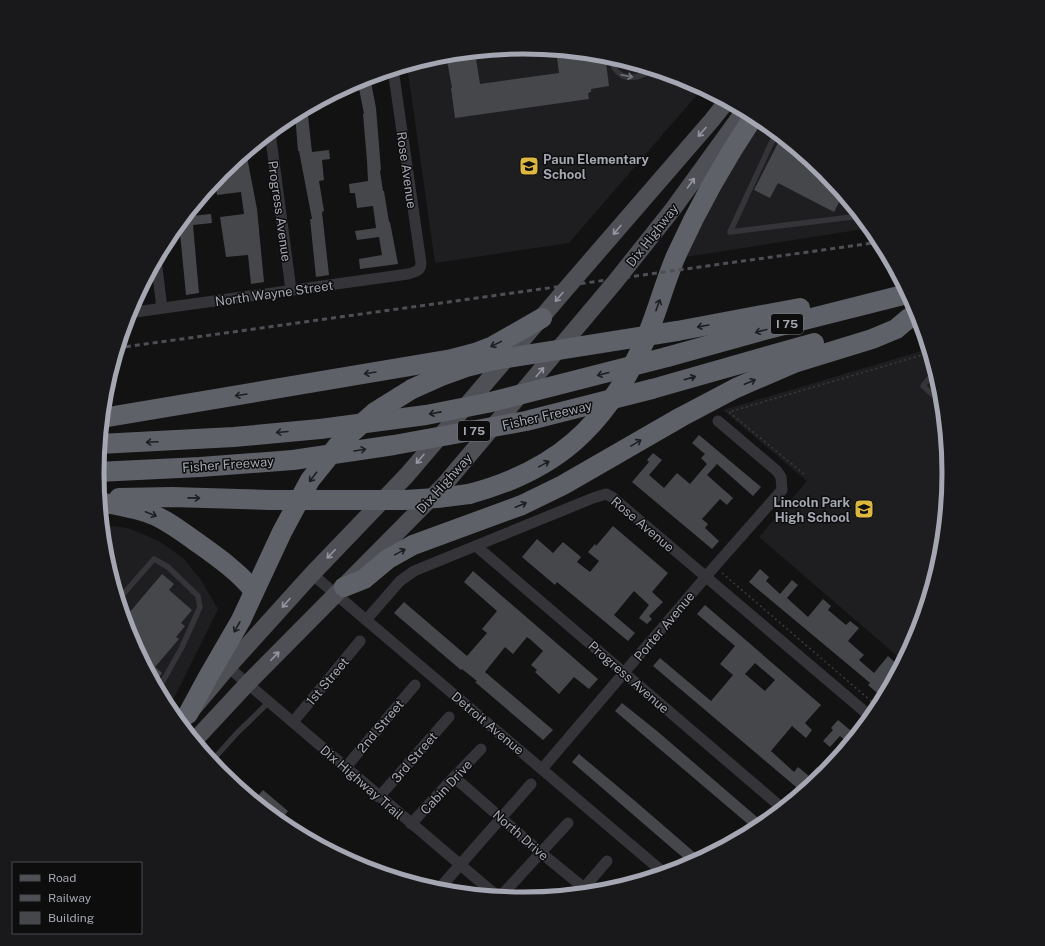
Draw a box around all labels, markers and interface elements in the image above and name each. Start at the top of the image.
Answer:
one-way arrow [620,72,633,80]
one-way arrow [698,127,707,137]
street label: Rose Avenue [394,131,419,210]
place label: Paun Elementary School [543,152,650,182]
school or university icon: Paun Elementary School [518,155,540,177]
street label: Progress Avenue [265,160,294,263]
one-way arrow [687,178,695,189]
street label: Dix Highway [623,201,681,270]
one-way arrow [612,225,622,235]
street label: North Wayne Street [214,278,334,309]
one-way arrow [555,291,564,302]
one-way arrow [654,299,662,311]
road number: I 75 [771,314,803,334]
one-way arrow [697,322,710,330]
one-way arrow [755,328,768,335]
one-way arrow [490,341,502,348]
one-way arrow [535,366,544,377]
one-way arrow [363,369,376,377]
one-way arrow [596,370,609,378]
one-way arrow [683,374,696,381]
one-way arrow [744,378,756,385]
one-way arrow [235,391,248,399]
street label: Fisher Freeway [501,398,594,433]
one-way arrow [429,409,442,417]
road number: I 75 [458,421,490,441]
one-way arrow [276,429,289,436]
one-way arrow [146,438,159,445]
one-way arrow [630,439,642,447]
one-way arrow [353,446,366,454]
street label: Dix Highway [414,450,475,516]
street label: Fisher Freeway [182,454,274,475]
one-way arrow [416,454,425,465]
one-way arrow [538,460,550,467]
one-way arrow [309,472,317,483]
one-way arrow [187,494,200,502]
street label: Rose Avenue [608,494,677,555]
place label: Lincoln Park High School [773,495,850,525]
school or university icon: Lincoln Park High School [853,498,875,520]
one-way arrow [515,501,527,508]
one-way arrow [144,511,156,519]
one-way arrow [394,548,406,555]
one-way arrow [326,549,336,559]
street label: Porter Avenue [631,589,698,664]
one-way arrow [282,597,291,607]
one-way arrow [233,621,241,633]
street label: Progress Avenue [585,638,672,716]
one-way arrow [270,651,280,661]
street label: 1st Street [303,654,352,708]
street label: Detroit Avenue [449,689,527,758]
street label: 2nd Street [354,697,407,756]
street label: 3rd Street [388,729,440,786]
street label: Dix Highway Trail [317,742,406,822]
street label: Cabin Drive [417,757,475,818]
street label: North Drive [490,807,552,864]
legend [12,862,142,934]
text: Road [48,871,76,885]
text: Railway [48,891,92,905]
text: Building [48,911,94,925]

